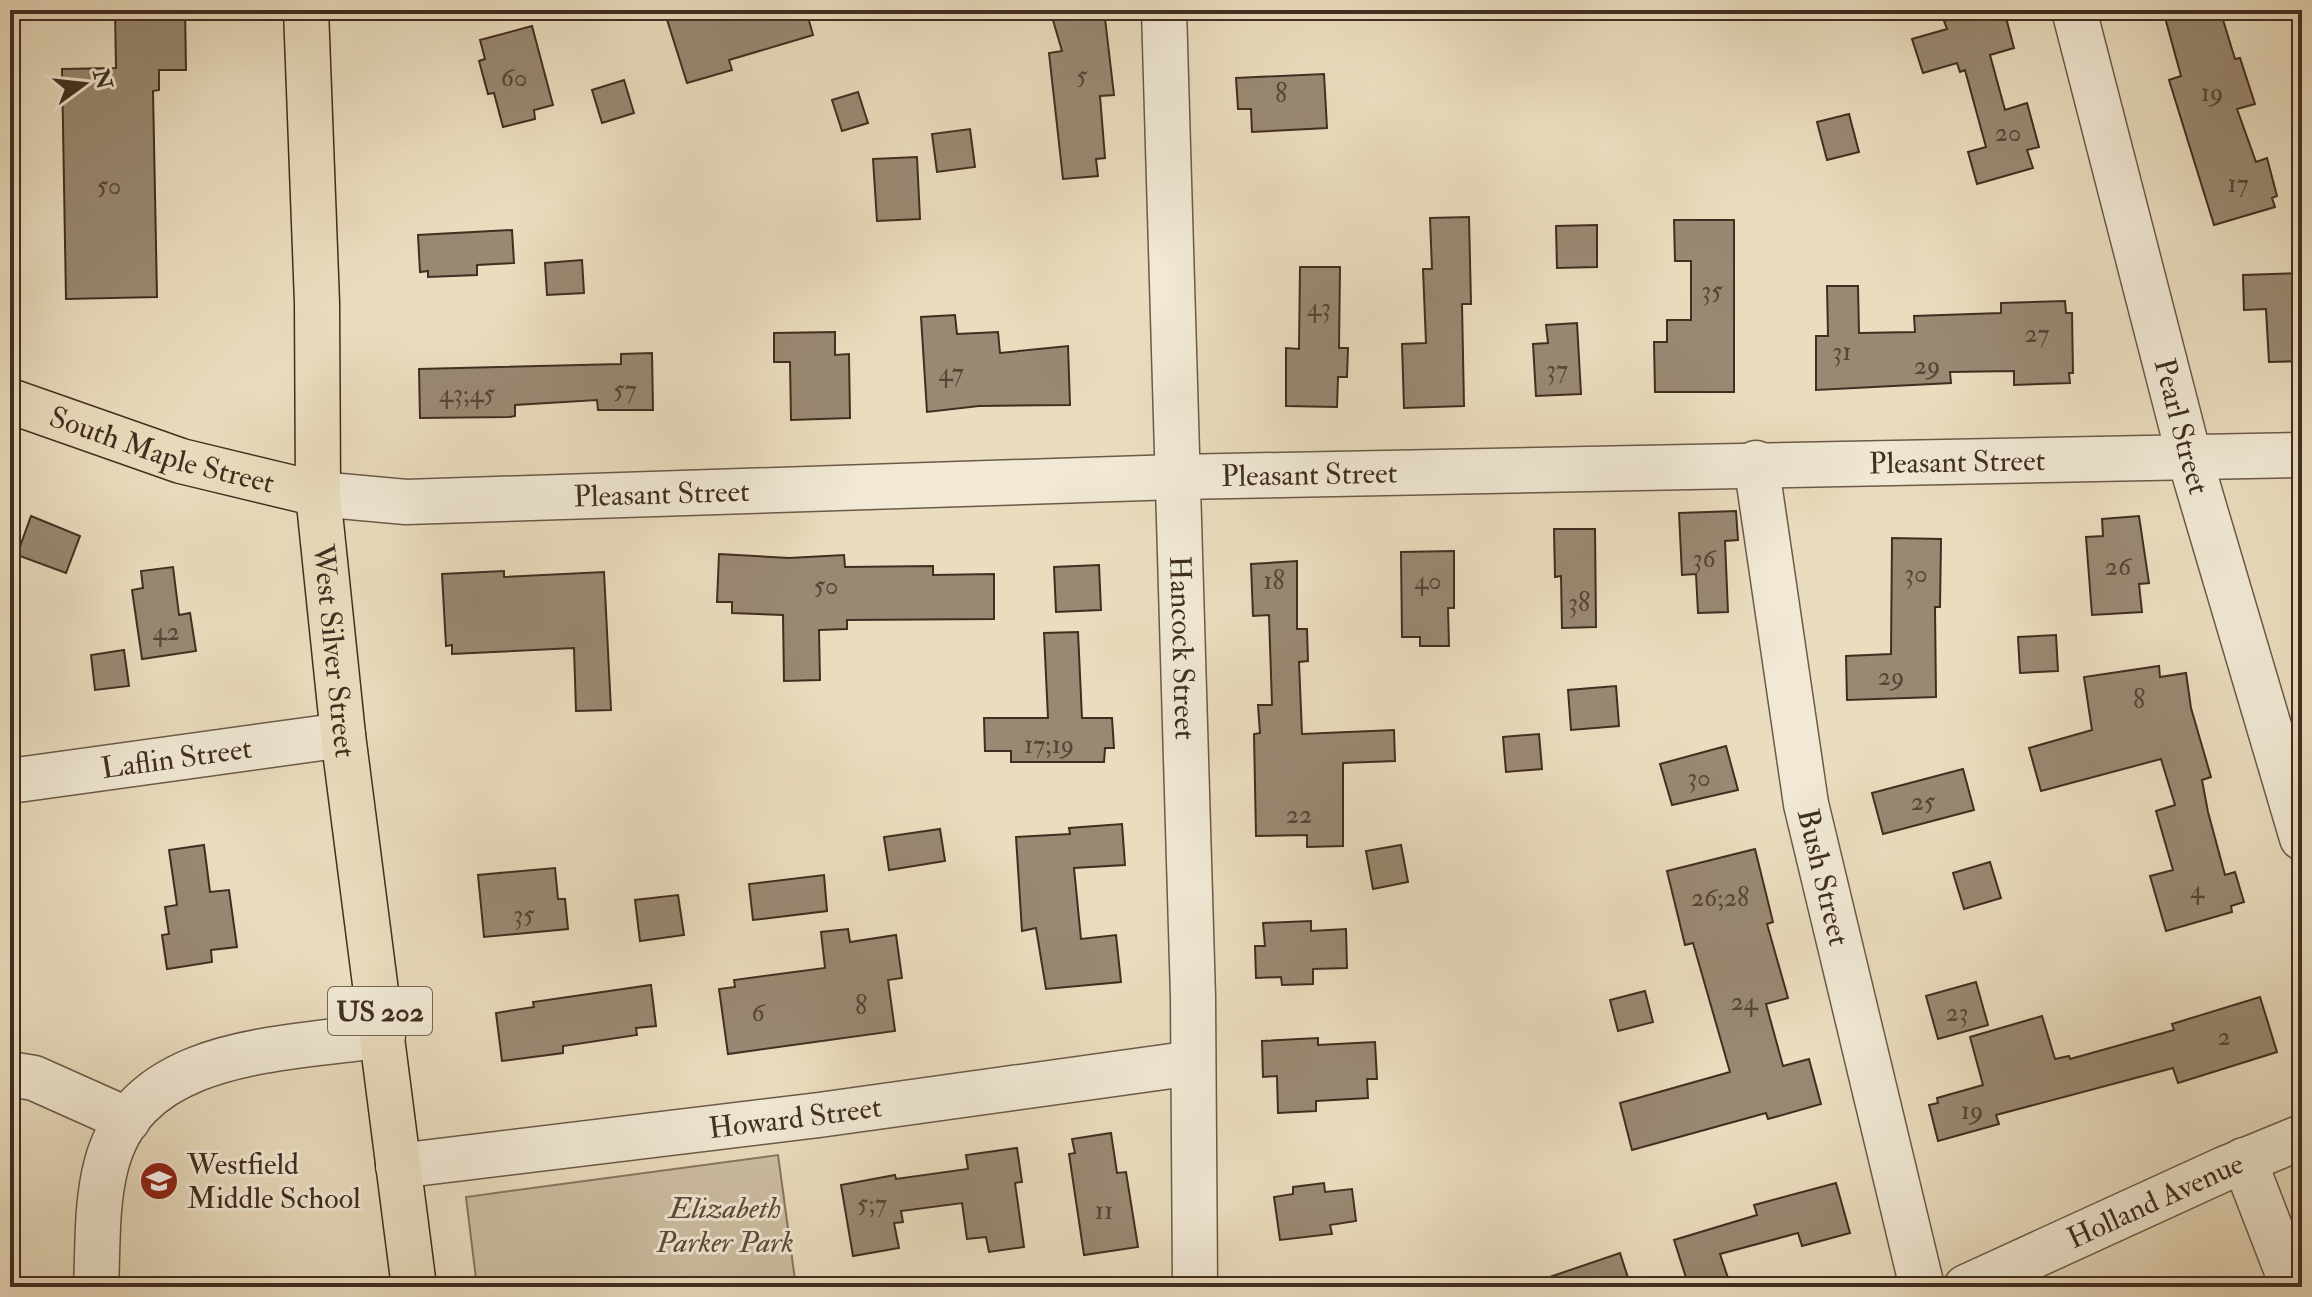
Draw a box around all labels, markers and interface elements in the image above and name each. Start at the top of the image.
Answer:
north arrow [44,44,124,124]
house number: 5 [1076,60,1088,92]
house number: 60 [501,62,527,94]
text: N [86,65,119,93]
house number: 19 [2201,77,2223,109]
house number: 8 [1275,78,1287,110]
house number: 20 [1995,117,2021,149]
house number: 17 [2227,168,2249,200]
house number: 50 [97,170,121,202]
house number: 35 [1701,275,1723,307]
house number: 43 [1307,292,1331,324]
house number: 27 [2024,318,2050,350]
house number: 31 [1832,336,1852,368]
house number: 29 [1914,350,1940,382]
house number: 37 [1546,354,1568,386]
street label: Pearl Street [2146,355,2217,499]
house number: 47 [938,357,964,389]
house number: 57 [613,374,637,406]
house number: 43;45 [439,378,496,410]
street label: South Maple Street [45,398,278,502]
street label: Pleasant Street [1869,442,2046,482]
street label: Pleasant Street [1221,455,1398,495]
street label: Pleasant Street [573,473,751,516]
street label: West Silver Street [304,542,364,760]
house number: 36 [1692,543,1717,575]
house number: 26 [2105,551,2133,583]
street label: Hancock Street [1161,555,1203,740]
house number: 30 [1904,558,1928,590]
house number: 18 [1263,565,1285,597]
house number: 40 [1414,565,1442,597]
house number: 50 [814,570,838,602]
house number: 38 [1568,587,1590,619]
house number: 42 [152,616,180,648]
house number: 29 [1878,661,1904,693]
house number: 8 [2133,684,2145,716]
house number: 17;19 [1024,729,1074,761]
street label: Laflin Street [99,730,254,787]
house number: 30 [1687,762,1711,794]
house number: 25 [1911,786,1936,818]
house number: 22 [1286,799,1312,831]
street label: Bush Street [1789,805,1857,950]
house number: 4 [2190,874,2205,906]
house number: 26;28 [1691,882,1749,914]
house number: 35 [513,899,535,931]
house number: 24 [1730,986,1759,1018]
road number: US 202 [328,987,432,1035]
house number: 8 [855,990,867,1022]
house number: 6 [751,997,766,1029]
house number: 23 [1945,997,1969,1029]
house number: 2 [2217,1021,2231,1053]
street label: Howard Street [707,1088,884,1147]
house number: 19 [1961,1095,1983,1127]
street label: Holland Avenue [2061,1145,2249,1257]
place label: Westfield Middle School [186,1146,361,1217]
school or university icon: Westfield Middle School [138,1160,180,1202]
house number: 5;7 [857,1188,887,1220]
park label: Elizabeth Parker Park [655,1190,794,1261]
house number: 11 [1095,1195,1113,1227]

